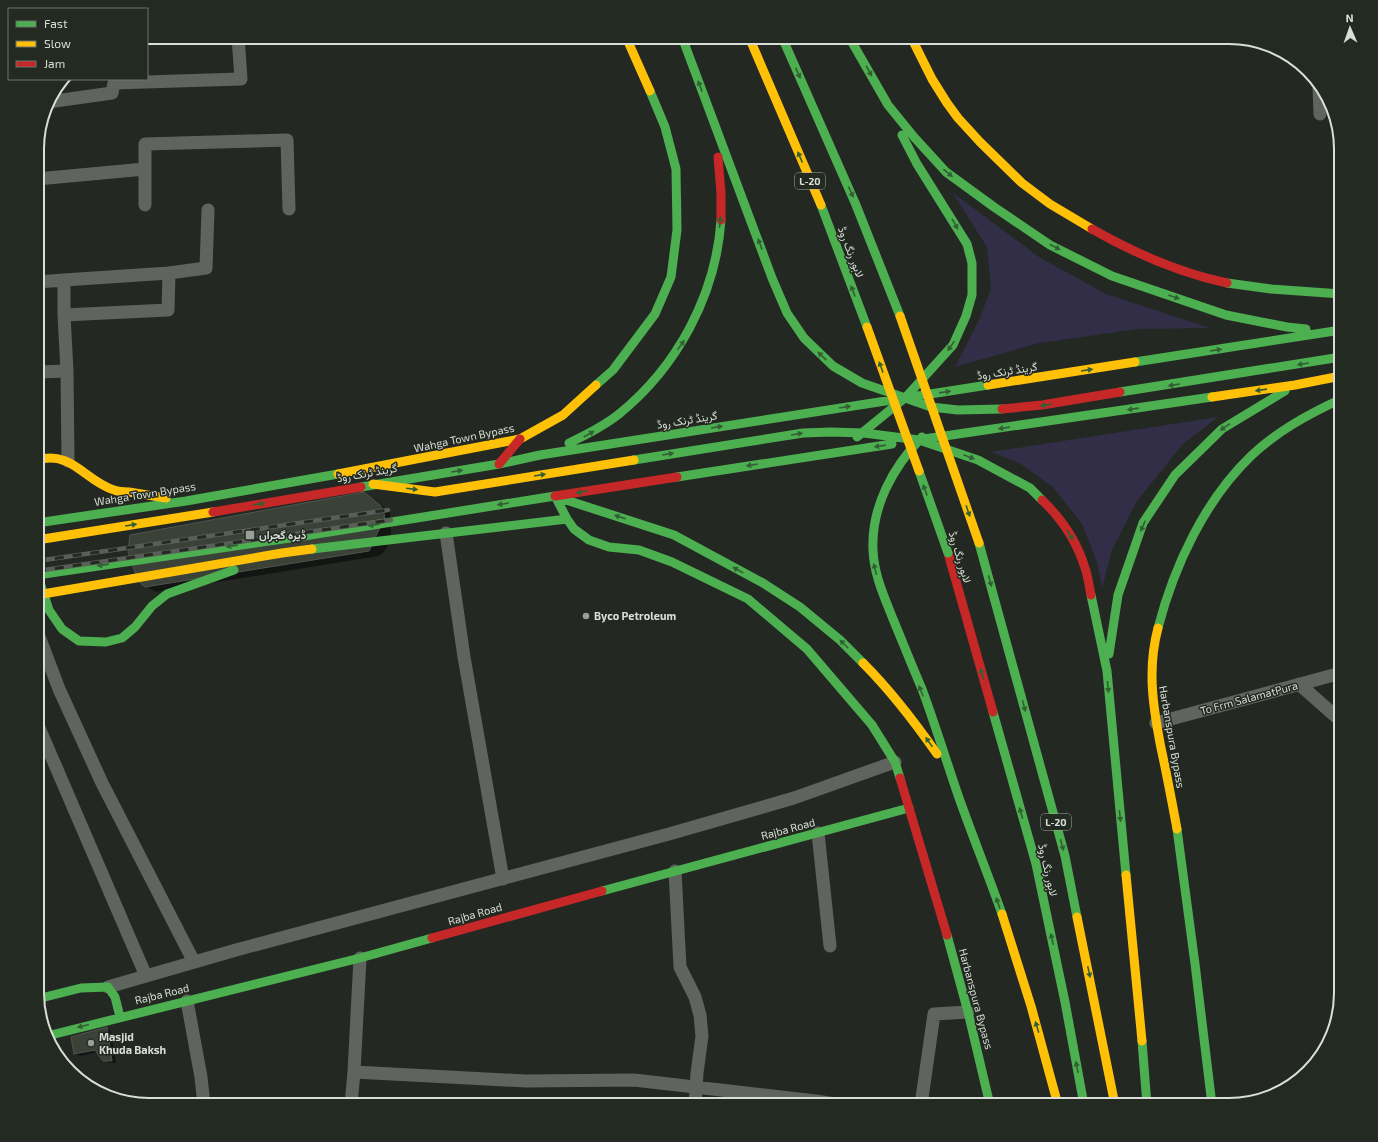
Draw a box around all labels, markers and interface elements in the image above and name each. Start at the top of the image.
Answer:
legend [8,8,148,80]
north arrow [1330,8,1370,48]
text: N [1345,11,1354,24]
text: Fast [44,16,68,30]
text: Slow [44,36,71,50]
text: Jam [44,56,65,70]
one-way arrow [865,65,872,77]
one-way arrow [795,67,801,78]
one-way arrow [697,80,703,92]
one-way arrow [796,150,802,162]
one-way arrow [943,168,953,177]
road number: L-20 [795,173,825,189]
one-way arrow [848,186,854,198]
one-way arrow [717,216,723,228]
one-way arrow [952,218,959,230]
street label: لاہور رنگ روڈ [834,225,867,280]
one-way arrow [756,238,762,250]
one-way arrow [1049,244,1060,251]
one-way arrow [849,284,855,296]
one-way arrow [1168,295,1180,301]
one-way arrow [677,339,685,350]
one-way arrow [947,340,955,351]
one-way arrow [1210,347,1222,353]
one-way arrow [817,351,827,361]
street label: گرینڈ ٹرنک روڈ [976,359,1038,383]
one-way arrow [878,361,884,373]
one-way arrow [1297,361,1309,367]
one-way arrow [1081,367,1094,373]
one-way arrow [1168,382,1180,388]
one-way arrow [1255,387,1267,393]
one-way arrow [939,389,951,395]
one-way arrow [1040,402,1052,408]
one-way arrow [839,404,851,410]
one-way arrow [1127,406,1139,412]
street label: گرینڈ ٹرنک روڈ [656,408,718,432]
street label: Wahga Town Bypass [412,420,516,455]
one-way arrow [1220,423,1231,431]
one-way arrow [711,424,723,430]
one-way arrow [998,425,1010,431]
one-way arrow [583,431,595,438]
one-way arrow [791,431,803,437]
one-way arrow [874,443,887,449]
one-way arrow [662,451,675,457]
one-way arrow [964,455,976,461]
street label: گرینڈ ٹرنک روڈ [336,461,398,485]
one-way arrow [746,462,758,468]
one-way arrow [450,468,463,474]
one-way arrow [534,472,546,478]
street label: Wahga Town Bypass [93,479,197,508]
one-way arrow [921,483,927,495]
one-way arrow [406,486,418,492]
one-way arrow [576,489,588,495]
one-way arrow [253,501,265,507]
one-way arrow [497,502,509,508]
one-way arrow [966,506,972,518]
one-way arrow [614,514,626,520]
one-way arrow [1140,520,1146,531]
one-way arrow [125,522,137,528]
one-way arrow [368,522,380,528]
place label: ڈیرہ گجراں [259,528,307,542]
marker: ڈیرہ گجراں [244,529,256,541]
street label: لاہور رنگ روڈ [945,529,974,585]
one-way arrow [1066,530,1074,540]
one-way arrow [226,543,238,549]
one-way arrow [97,562,109,568]
one-way arrow [872,563,878,575]
one-way arrow [733,566,744,573]
one-way arrow [987,575,993,587]
place label: Byco Petroleum [594,609,676,623]
marker: Byco Petroleum [581,611,591,621]
one-way arrow [839,639,849,649]
one-way arrow [979,668,985,680]
street label: To Frm SalamatPura [1199,678,1299,717]
one-way arrow [1105,681,1111,693]
one-way arrow [918,684,924,696]
street label: Harbanspura Bypass [1157,685,1188,790]
one-way arrow [1021,700,1027,712]
one-way arrow [925,737,933,748]
one-way arrow [1018,807,1024,819]
one-way arrow [1117,810,1123,822]
road number: L-20 [1041,814,1071,830]
street label: Rajba Road [759,815,817,843]
one-way arrow [1059,839,1065,851]
street label: لاہور رنگ روڈ [1034,842,1061,898]
one-way arrow [995,896,1001,908]
street label: Rajba Road [446,900,504,928]
one-way arrow [1048,933,1054,945]
street label: Harbanspura Bypass [957,947,996,1051]
one-way arrow [1086,966,1092,978]
street label: Rajba Road [133,980,191,1008]
one-way arrow [1034,1021,1040,1033]
one-way arrow [77,1024,90,1030]
place label: Masjid Khuda Baksh [99,1030,166,1056]
marker: Masjid Khuda Baksh [86,1038,96,1048]
one-way arrow [1074,1061,1080,1073]

